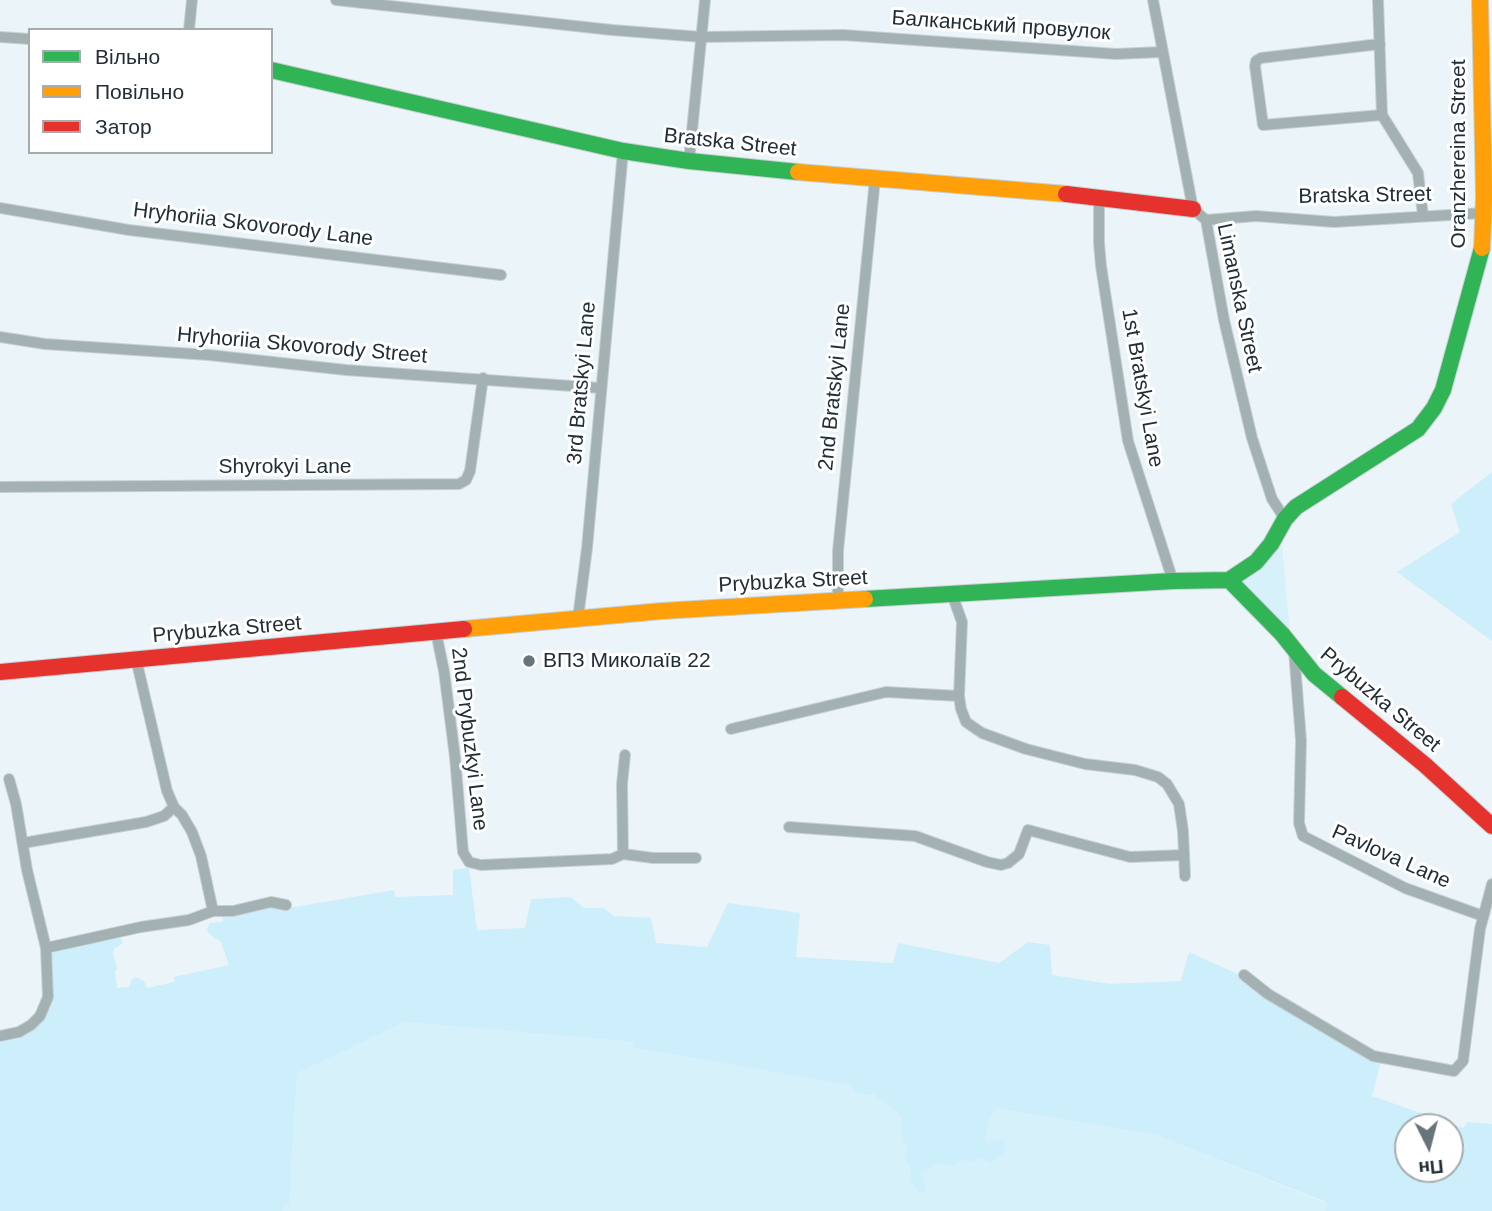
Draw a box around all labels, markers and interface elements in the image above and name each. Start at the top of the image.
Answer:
street label: Балканський провулок [891,6,1111,46]
legend [28,28,273,154]
text: Вільно [95,45,160,68]
street label: Oranzhereina Street [1446,59,1472,249]
text: Повільно [95,80,184,103]
text: Затор [95,115,152,138]
street label: Bratska Street [663,124,797,162]
street label: Bratska Street [1298,182,1432,210]
street label: Hryhoriia Skovorody Lane [132,198,374,252]
street label: Limanska Street [1211,221,1267,375]
street label: 3rd Bratskyi Lane [562,301,602,465]
street label: 2nd Bratskyi Lane [814,302,856,472]
street label: 1st Bratskyi Lane [1116,306,1168,470]
street label: Hryhoriia Skovorody Street [176,323,428,369]
street label: Shyrokyi Lane [218,454,352,480]
street label: Prybuzka Street [718,566,868,598]
street label: Prybuzka Street [151,611,303,649]
street label: Prybuzka Street [1315,642,1445,758]
street label: 2nd Prybuzkyi Lane [445,646,493,832]
place label: ВПЗ Миколаїв 22 [543,648,711,674]
marker: ВПЗ Миколаїв 22 [521,653,537,669]
street label: Pavlova Lane [1328,820,1454,894]
north arrow [1394,1113,1464,1183]
text: Пн [1417,1156,1445,1179]

